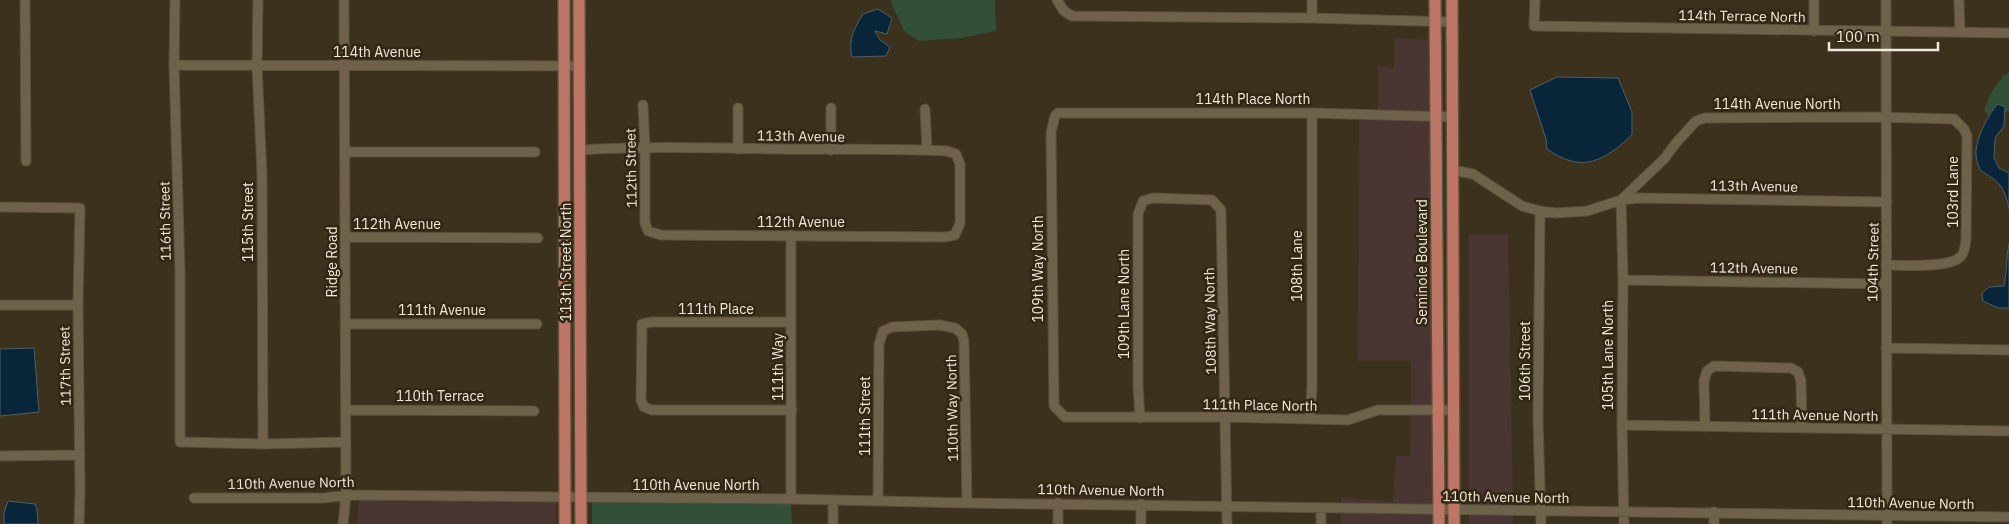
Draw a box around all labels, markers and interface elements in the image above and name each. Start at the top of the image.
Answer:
street label: 114th Terrace North [1678,6,1806,26]
scale bar [1829,20,1938,52]
text: 100 m [1836,27,1880,46]
street label: 114th Avenue [333,43,421,61]
street label: 114th Place North [1196,90,1310,108]
street label: 114th Avenue North [1713,95,1841,113]
street label: 113th Avenue [757,126,846,146]
street label: 112th Street [621,128,641,208]
street label: 103rd Lane [1944,156,1962,228]
street label: 113th Avenue [1710,176,1799,196]
street label: 116th Street [155,181,175,261]
street label: 115th Street [239,182,257,262]
street label: Seminole Boulevard [1413,199,1431,325]
street label: 113th Street North [557,203,575,321]
street label: 112th Avenue [757,213,845,231]
street label: 112th Avenue [353,215,441,233]
street label: 109th Way North [1029,215,1047,323]
street label: 104th Street [1863,222,1883,302]
street label: Ridge Road [323,226,341,298]
street label: 108th Lane [1288,230,1306,302]
street label: 109th Lane North [1115,249,1133,359]
street label: 112th Avenue [1710,258,1799,278]
street label: 108th Way North [1200,267,1220,375]
street label: 111th Place [678,300,754,318]
street label: 105th Lane North [1599,300,1617,410]
street label: 111th Avenue [398,301,486,319]
street label: 106th Street [1516,321,1534,401]
street label: 117th Street [55,326,75,406]
street label: 111th Way [769,333,787,401]
street label: 110th Way North [942,354,962,462]
street label: 111th Street [856,376,874,456]
street label: 110th Terrace [396,387,485,405]
street label: 111th Place North [1202,395,1318,415]
street label: 111th Avenue North [1751,405,1879,425]
street label: 110th Avenue North [227,473,355,493]
street label: 110th Avenue North [632,476,760,494]
street label: 110th Avenue North [1037,480,1165,500]
street label: 110th Avenue North [1442,487,1570,507]
street label: 110th Avenue North [1847,493,1975,513]

